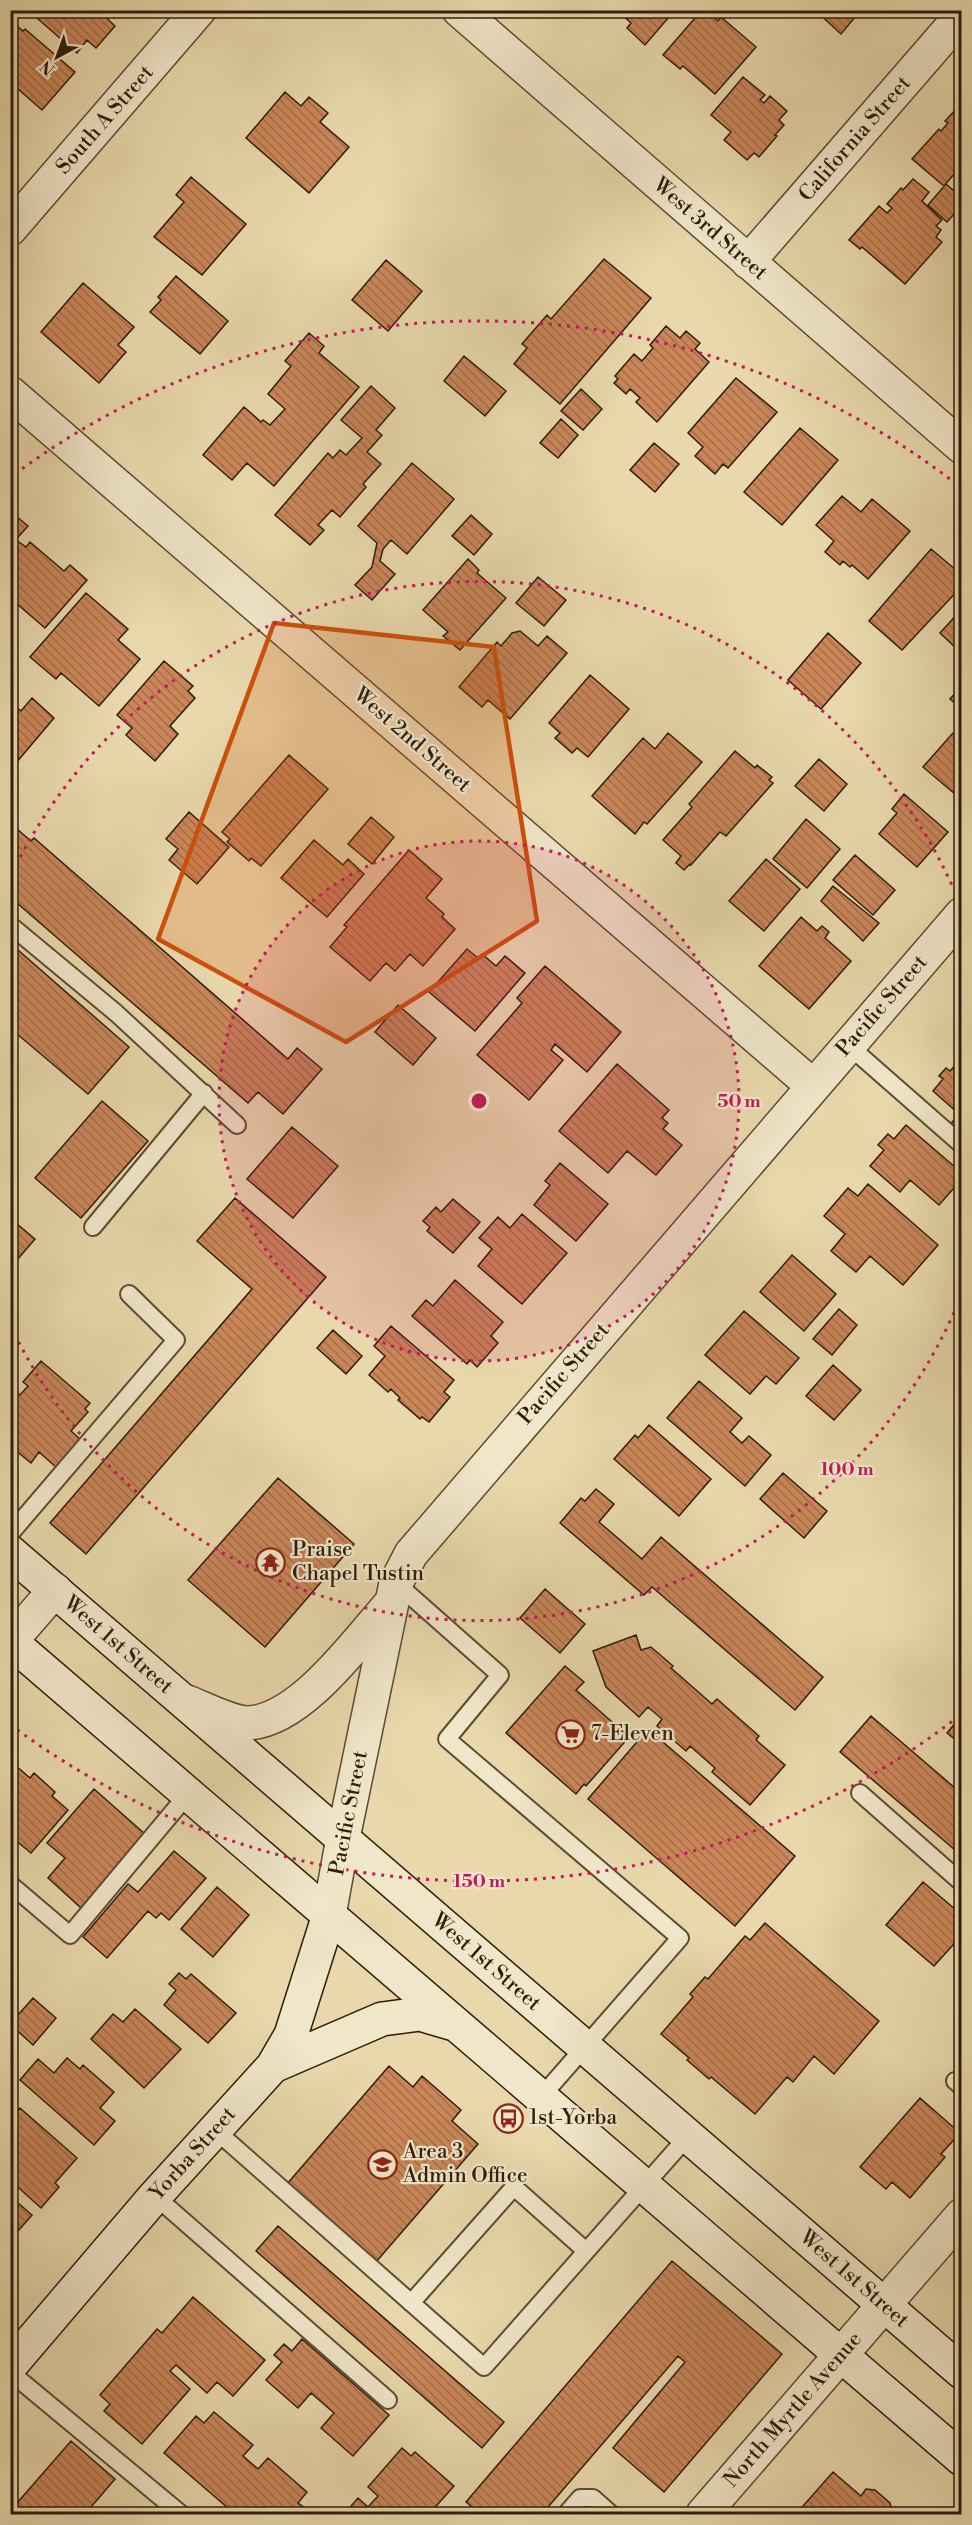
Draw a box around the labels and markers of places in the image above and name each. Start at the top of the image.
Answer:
centre of rings [469,1091,489,1111]
place label: Praise Chapel Tustin [292,1537,425,1587]
temple icon: Praise Chapel Tustin [255,1546,287,1578]
supermarket icon: 7-Eleven [554,1718,586,1750]
place label: 7-Eleven [591,1721,674,1747]
bus stop icon: 1st-Yorba [492,2102,524,2134]
place label: 1st-Yorba [529,2105,618,2131]
place label: Area 3 Admin Office [402,2139,528,2189]
school or university icon: Area 3 Admin Office [366,2148,398,2180]

